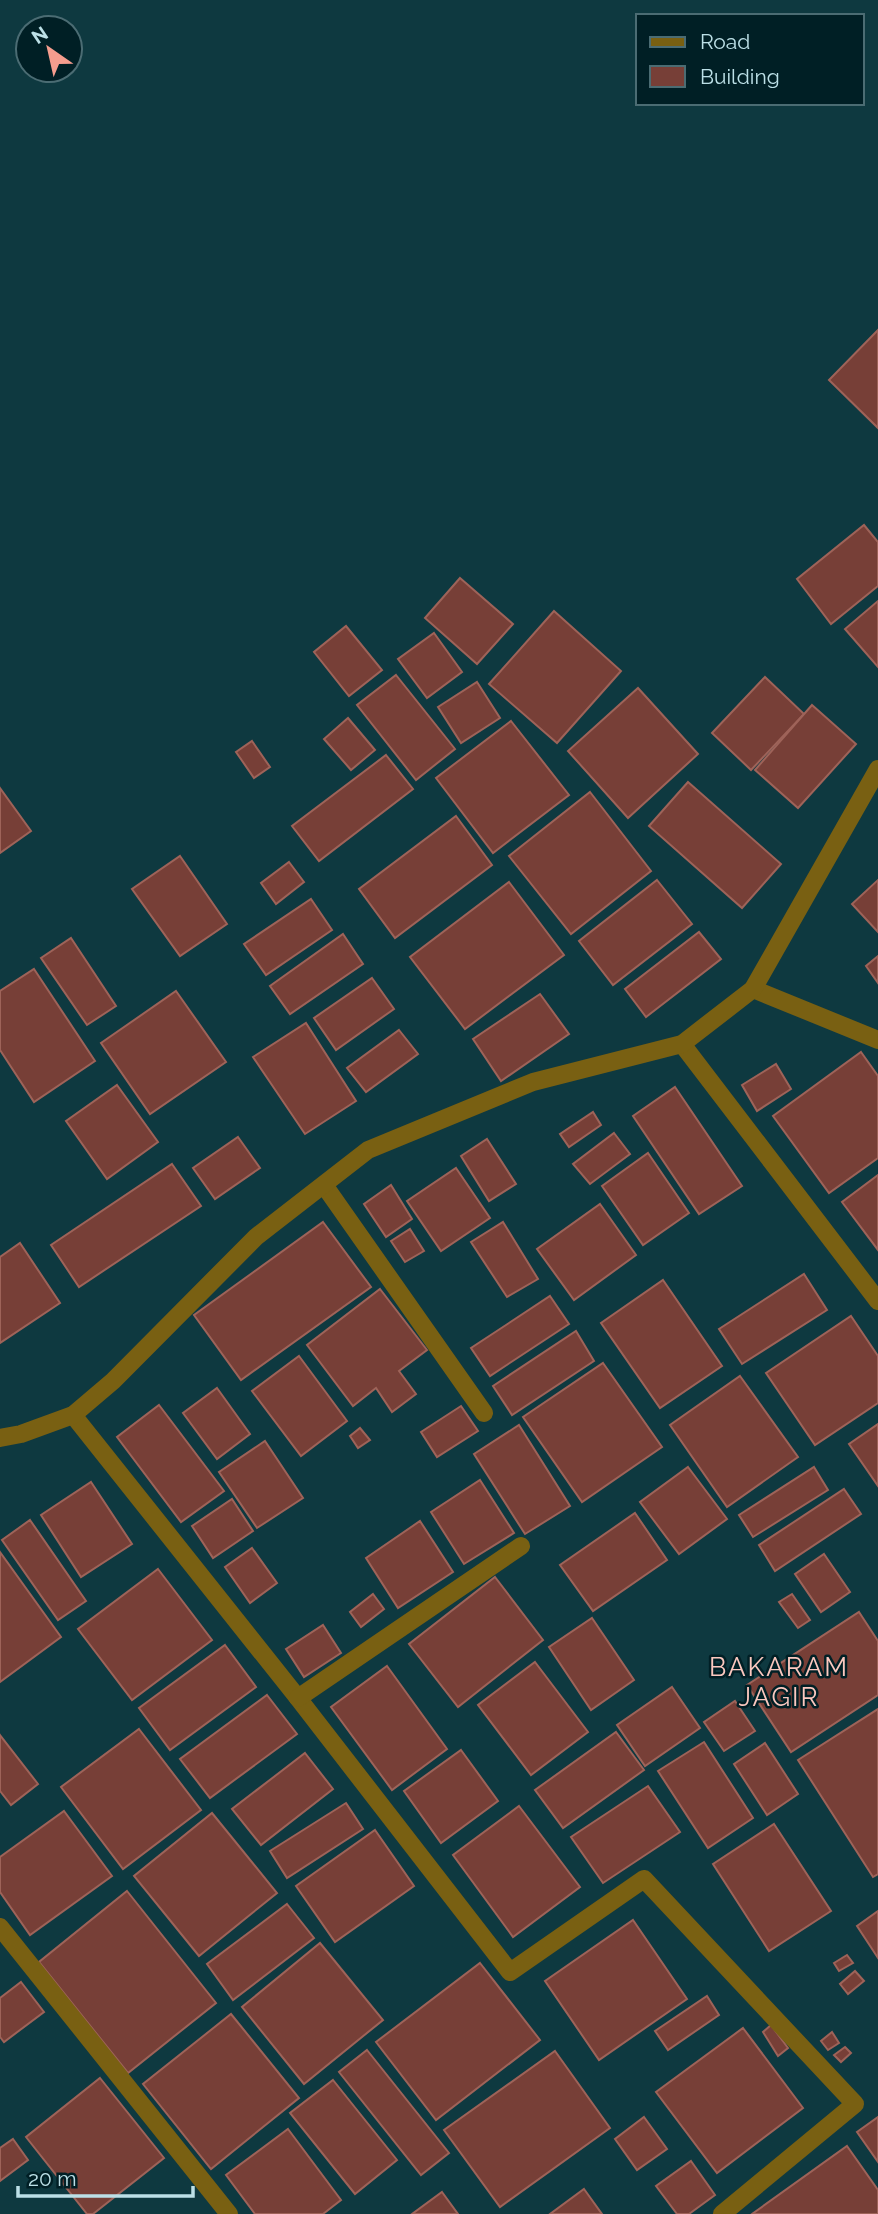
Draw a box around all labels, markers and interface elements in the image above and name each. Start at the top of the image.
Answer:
north arrow [14,14,84,84]
legend [636,14,864,105]
text: N [27,22,52,48]
text: Road [700,29,750,54]
text: Building [700,64,780,89]
district label: BAKARAM JAGIR [709,1652,849,1712]
scale bar [18,2154,192,2198]
text: 20 m [28,2166,76,2191]

